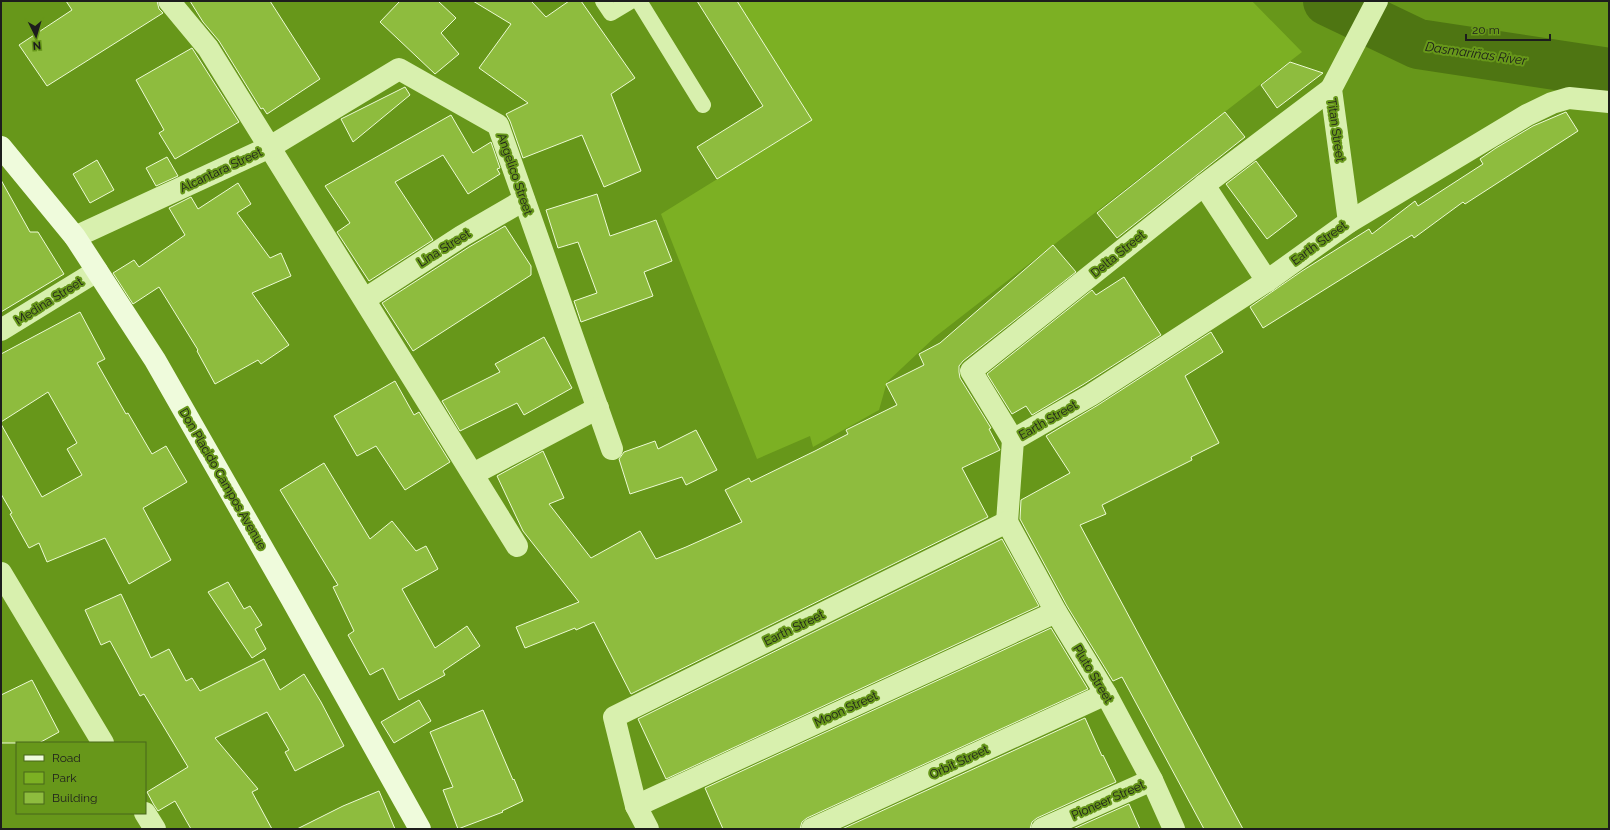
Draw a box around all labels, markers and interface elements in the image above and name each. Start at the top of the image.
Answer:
north arrow [16,16,56,56]
scale bar [1466,16,1550,42]
text: 20 m [1472,23,1500,37]
text: N [32,39,42,52]
water label: Dasmariñas River [1424,39,1528,68]
street label: Titan Street [1325,97,1347,163]
street label: Angelico Street [494,131,536,217]
street label: Alcantara Street [178,145,264,195]
street label: Earth Street [1288,218,1350,268]
street label: Lina Street [415,226,473,270]
street label: Delta Street [1088,228,1148,280]
street label: Medina Street [12,275,86,327]
street label: Earth Street [1016,398,1080,442]
street label: Don Placido Campos Avenue [177,406,269,552]
street label: Earth Street [762,607,826,649]
street label: Pluto Street [1070,642,1116,706]
street label: Moon Street [812,688,880,730]
legend [16,742,146,814]
street label: Orbit Street [927,742,991,782]
text: Road [52,751,81,765]
text: Park [52,771,77,785]
street label: Pioneer Street [1069,778,1147,822]
text: Building [52,791,98,805]

